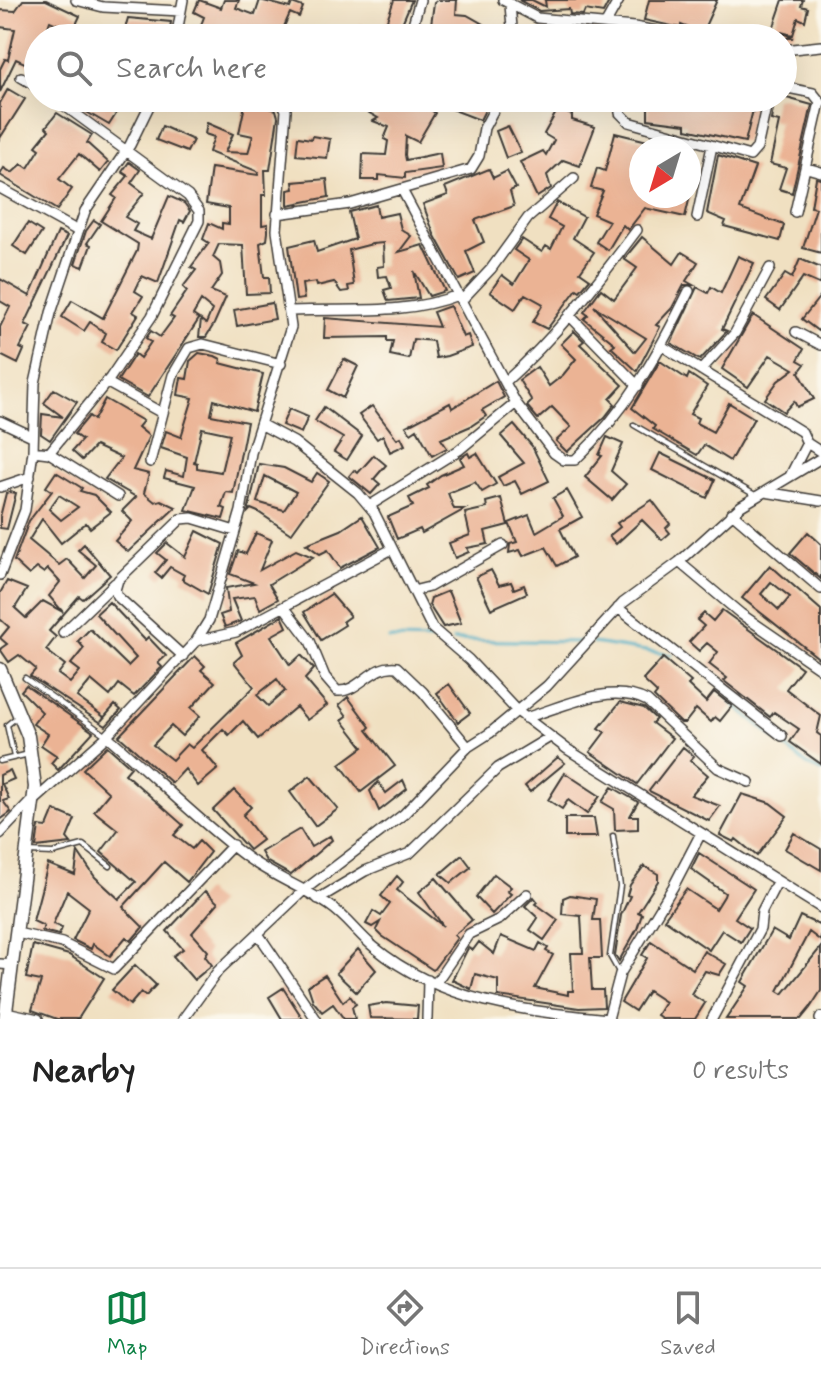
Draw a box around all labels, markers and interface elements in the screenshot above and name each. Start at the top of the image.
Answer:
search box [24,24,797,112]
icon: search [52,46,96,90]
text: Search here [116,49,267,88]
north arrow [629,136,701,208]
text: Nearby [32,1049,136,1094]
text: 0 results [692,1054,789,1088]
tab: Map [105,1286,149,1362]
tab: Directions [359,1286,450,1362]
tab: Saved [660,1286,716,1362]

